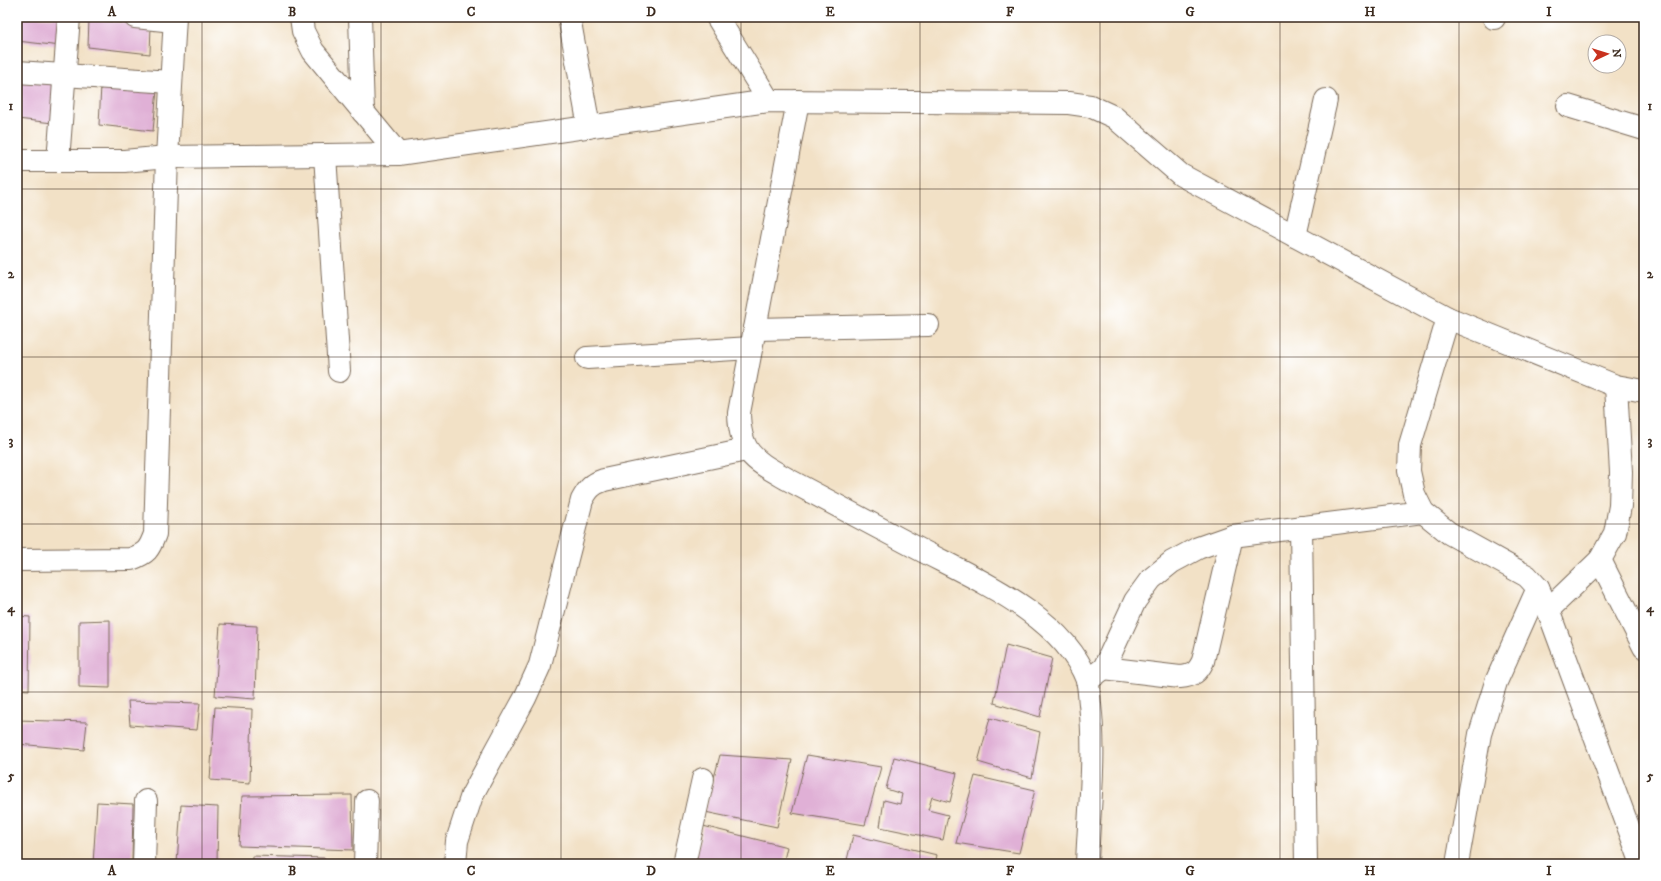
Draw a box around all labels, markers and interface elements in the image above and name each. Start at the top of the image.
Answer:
text: A [107,4,117,20]
text: B [288,4,296,20]
text: C [467,4,476,20]
text: D [646,4,656,20]
text: E [825,4,835,20]
text: F [1006,4,1015,20]
text: G [1185,4,1195,20]
text: H [1365,4,1376,20]
text: I [1546,4,1552,20]
north arrow [1587,34,1627,74]
text: N [1609,48,1623,58]
text: 1 [9,98,14,114]
text: 1 [1648,98,1653,114]
text: 2 [8,266,15,282]
text: 2 [1647,266,1654,282]
text: 3 [9,433,14,449]
text: 3 [1648,433,1653,449]
text: 4 [6,600,15,617]
text: 4 [1645,600,1654,617]
text: 5 [7,768,15,784]
text: 5 [1646,768,1654,784]
text: A [107,863,117,879]
text: B [288,863,296,879]
text: C [467,863,476,879]
text: D [646,863,656,879]
text: E [825,863,835,879]
text: F [1006,863,1015,879]
text: G [1185,863,1195,879]
text: H [1365,863,1376,879]
text: I [1546,863,1552,879]

